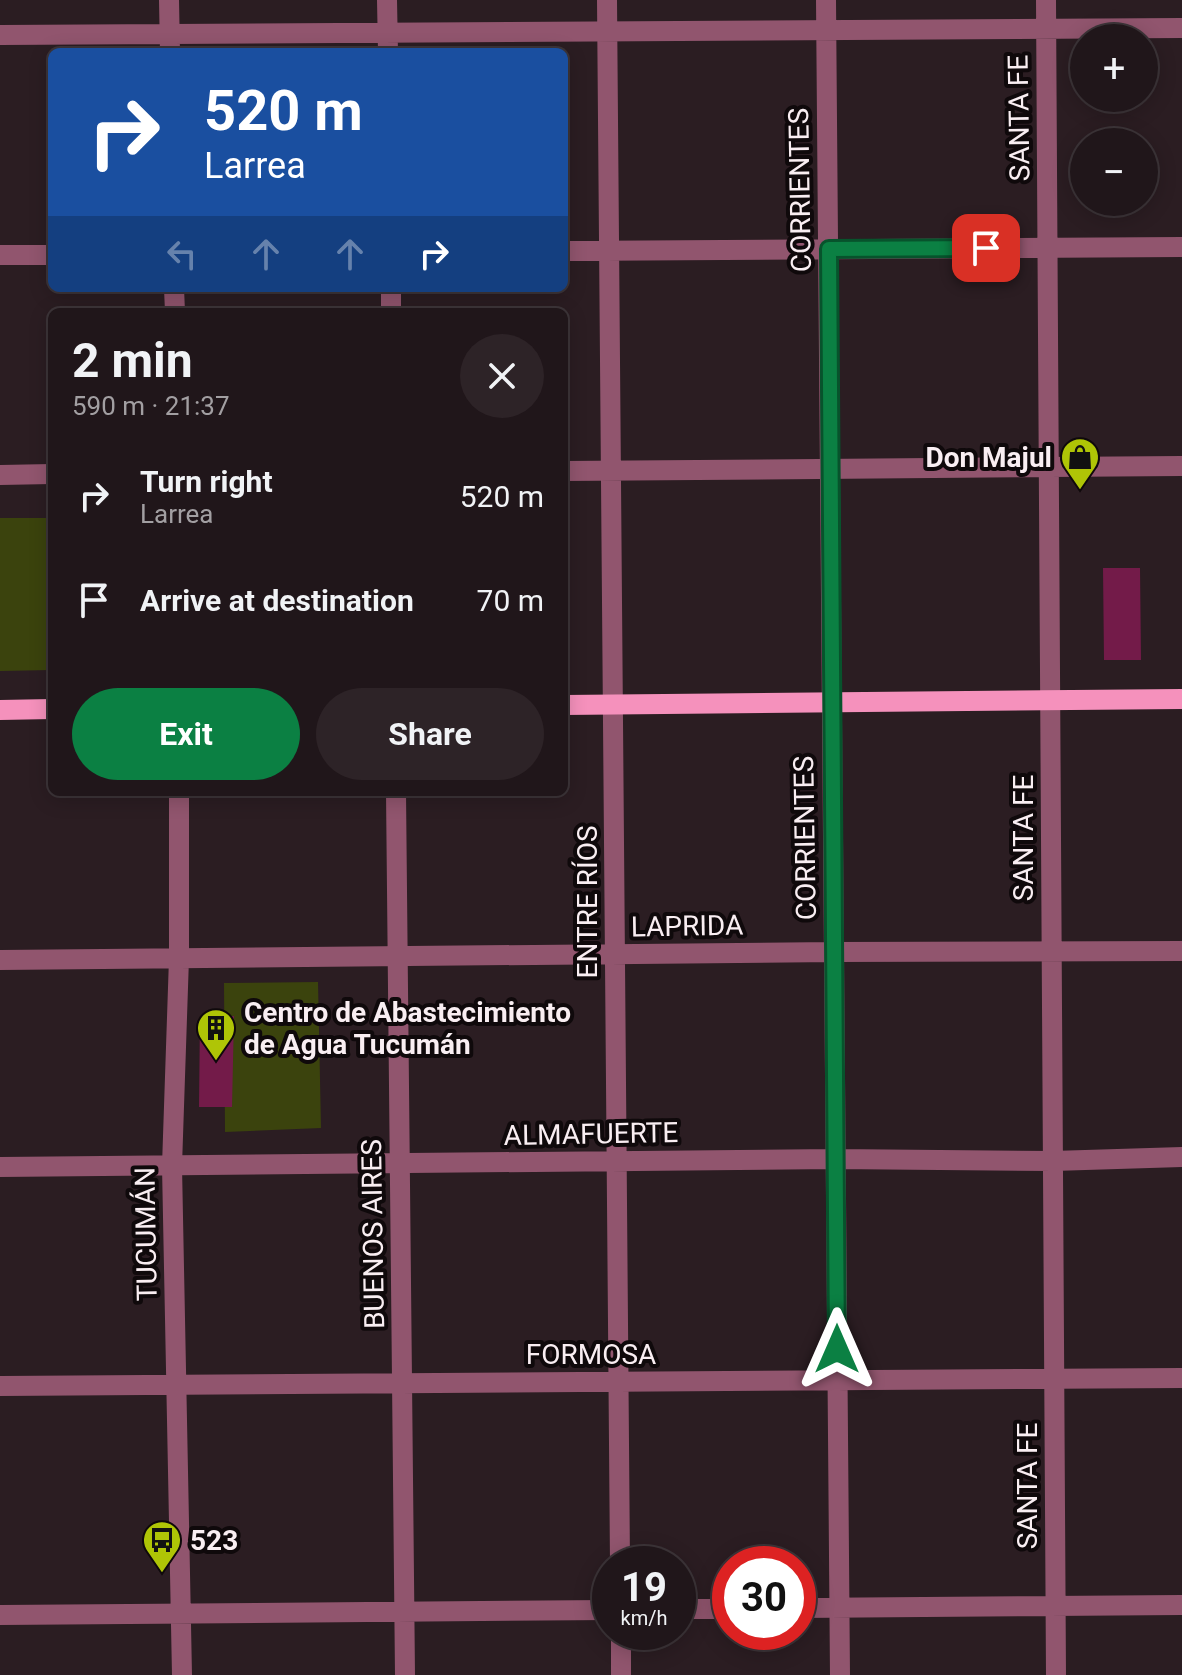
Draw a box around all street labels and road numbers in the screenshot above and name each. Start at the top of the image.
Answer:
street label: SANTA FE [1001,54,1037,182]
street label: CORRIENTES [782,108,818,272]
street label: CORRIENTES [787,756,823,920]
street label: SANTA FE [1007,775,1040,901]
street label: ENTRE RÍOS [571,825,604,979]
street label: LAPRIDA [630,909,744,943]
street label: ALMAFUERTE [503,1116,679,1152]
street label: BUENOS AIRES [355,1139,391,1329]
street label: TUCUMÁN [128,1167,164,1301]
street label: FORMOSA [526,1338,656,1371]
street label: SANTA FE [1011,1423,1044,1549]

